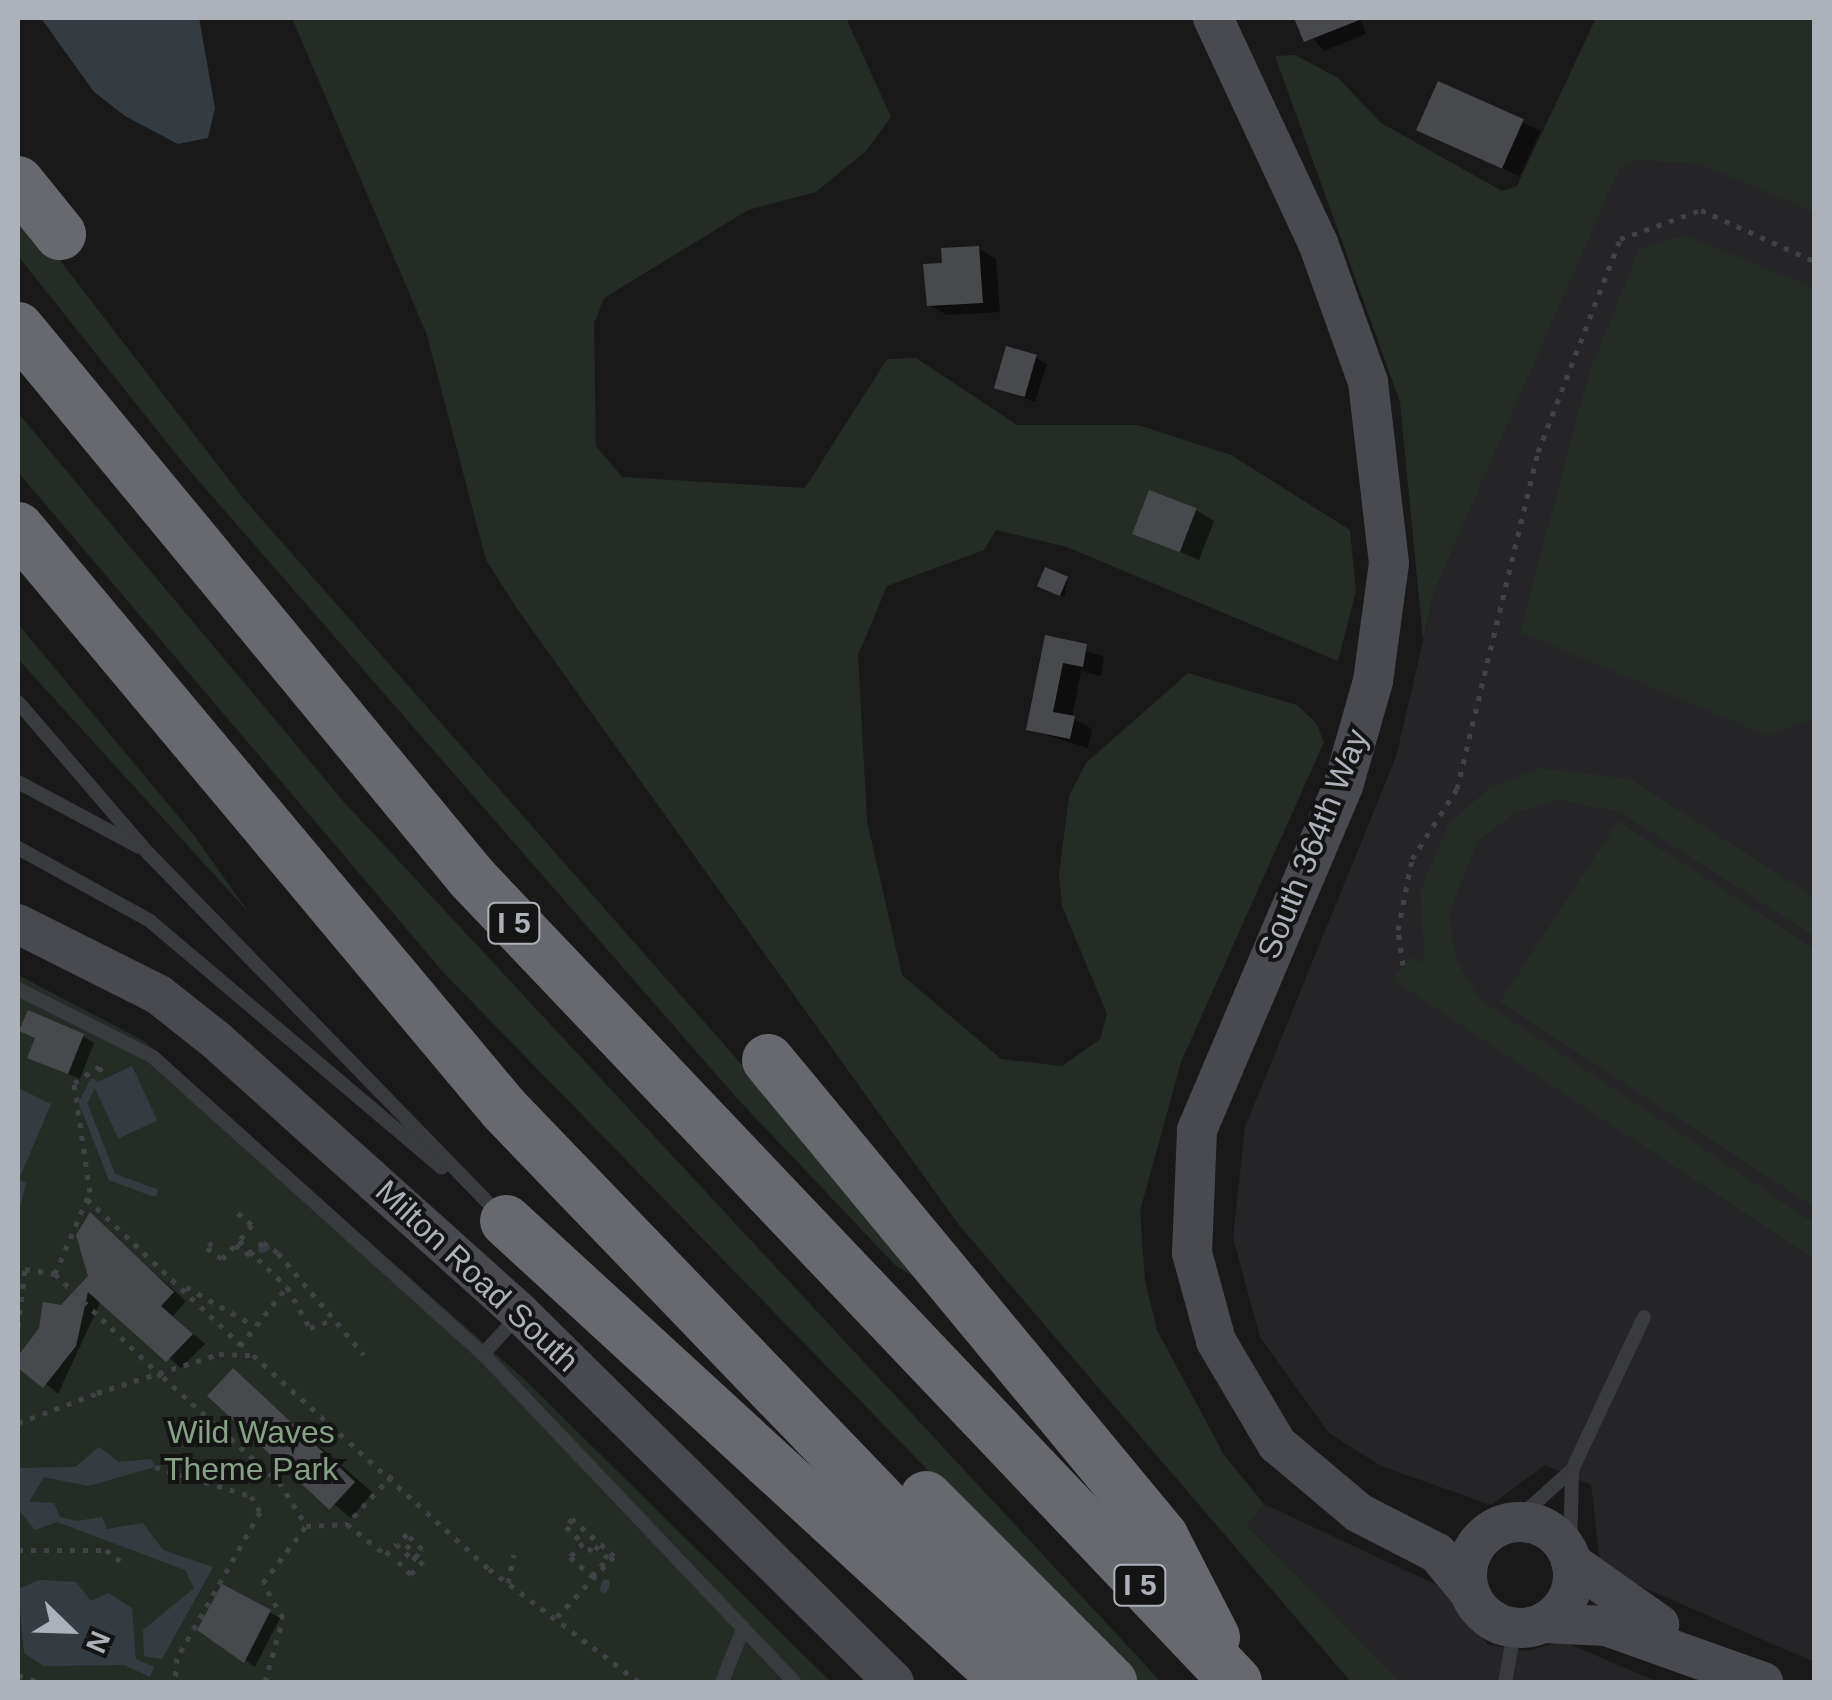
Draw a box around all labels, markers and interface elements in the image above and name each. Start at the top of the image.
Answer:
street label: South 364th Way [1249,724,1377,964]
road number: I 5 [486,898,542,948]
street label: Milton Road South [368,1172,586,1380]
park label: Wild Waves Theme Park [164,1414,338,1489]
road number: I 5 [1112,1560,1168,1610]
north arrow [20,1580,120,1680]
text: N [80,1627,116,1657]

